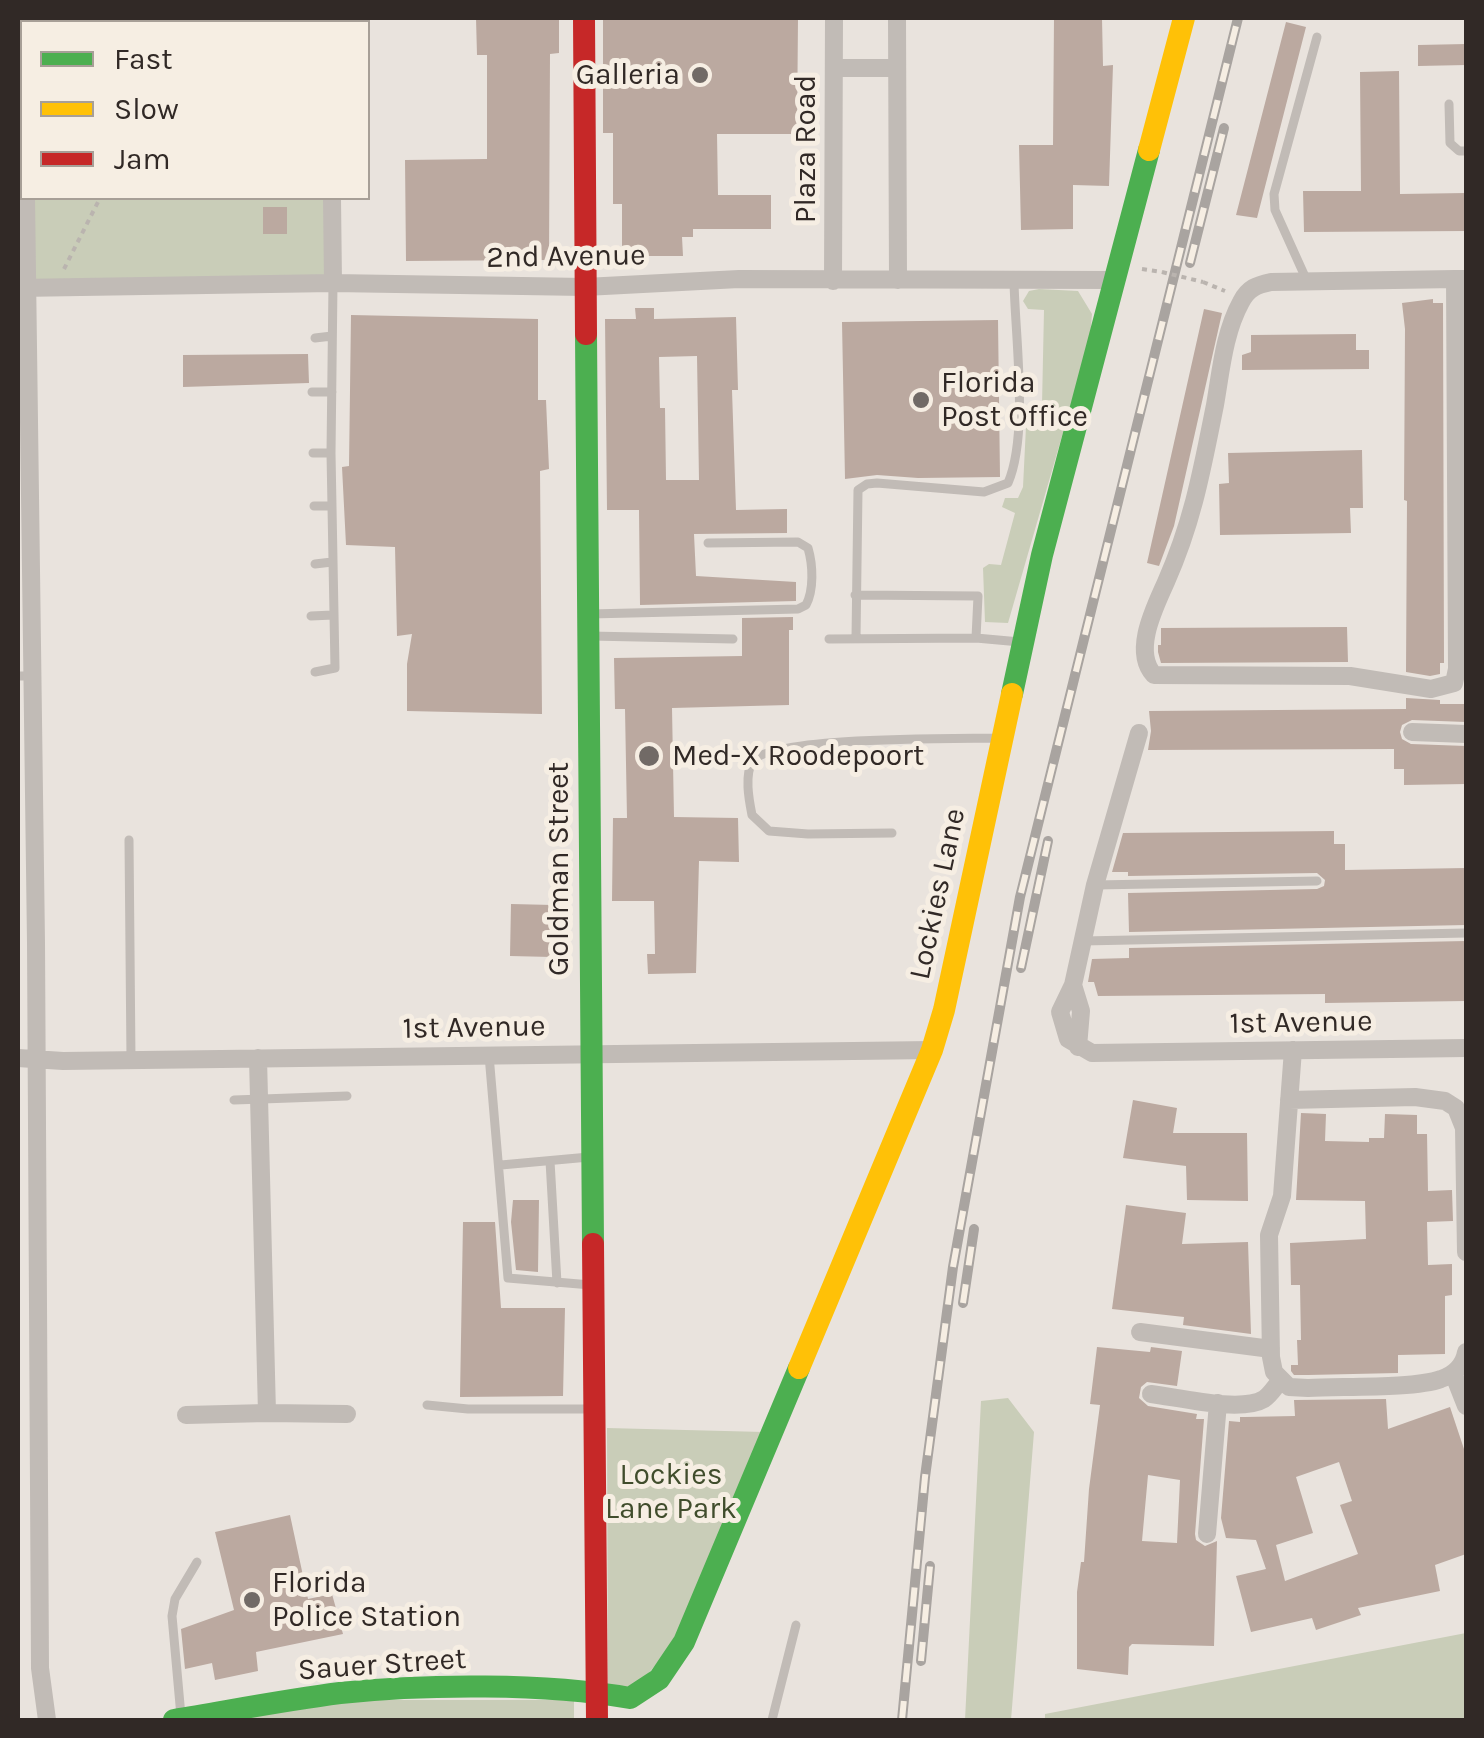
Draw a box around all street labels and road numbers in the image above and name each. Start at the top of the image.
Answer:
street label: Plaza Road [788,75,824,223]
street label: 2nd Avenue [486,238,646,276]
street label: Goldman Street [541,762,577,976]
street label: Lockies Lane [902,805,974,983]
street label: 1st Avenue [1229,1004,1373,1042]
street label: 1st Avenue [402,1009,546,1047]
street label: Sauer Street [297,1641,467,1689]

